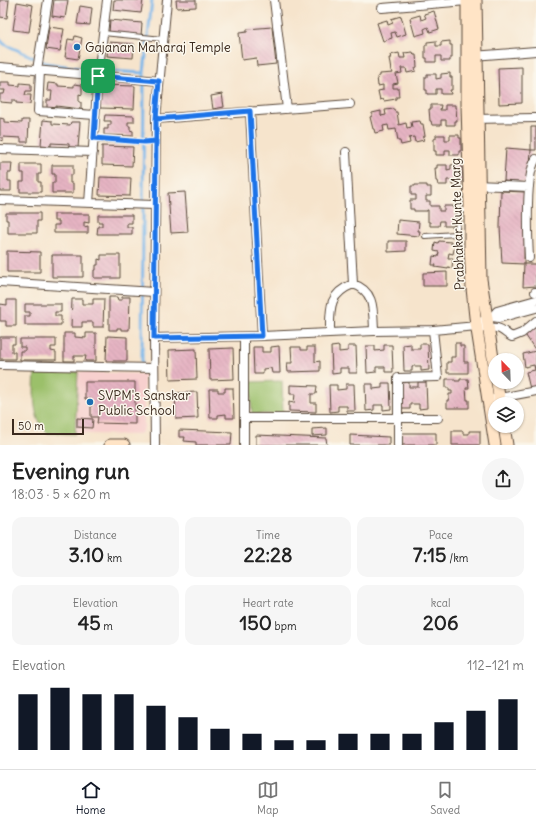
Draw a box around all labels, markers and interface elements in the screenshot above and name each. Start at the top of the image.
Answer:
place label: Gajanan Maharaj Temple [85,39,231,56]
marker: Gajanan Maharaj Temple [72,42,82,52]
pin [81,59,115,93]
icon: arrive [87,65,109,87]
street label: Prabhakar Kunte Marg [447,158,468,290]
north arrow [488,353,524,389]
map controls [488,353,524,433]
place label: SVPM's Sanskar Public School [98,387,191,419]
marker: SVPM's Sanskar Public School [85,397,95,407]
button: layers [488,397,524,433]
scale bar [12,417,84,436]
text: 50 m [18,419,44,433]
text: Evening run [12,457,130,485]
button: share [482,458,524,500]
text: 18:03 · 5 × 620 m [12,486,111,503]
text: Distance [74,528,117,542]
text: Time [256,528,280,542]
text: Pace [429,528,453,542]
text: 3.10 [68,542,104,567]
text: 22:28 [244,542,292,567]
text: 7:15 [413,542,447,567]
text: km [104,551,122,565]
text: /km [447,551,468,565]
text: Elevation [73,596,118,610]
text: Heart rate [242,596,294,610]
text: kcal [431,596,451,610]
text: 45 [78,610,101,635]
text: 150 [239,610,272,635]
text: 206 [423,610,459,635]
text: m [101,619,113,633]
text: bpm [272,619,297,633]
text: Elevation [12,657,65,674]
text: 112–121 m [467,657,524,674]
tab: Home [76,779,105,817]
tab: Map [257,779,279,817]
tab: Saved [430,779,460,817]

